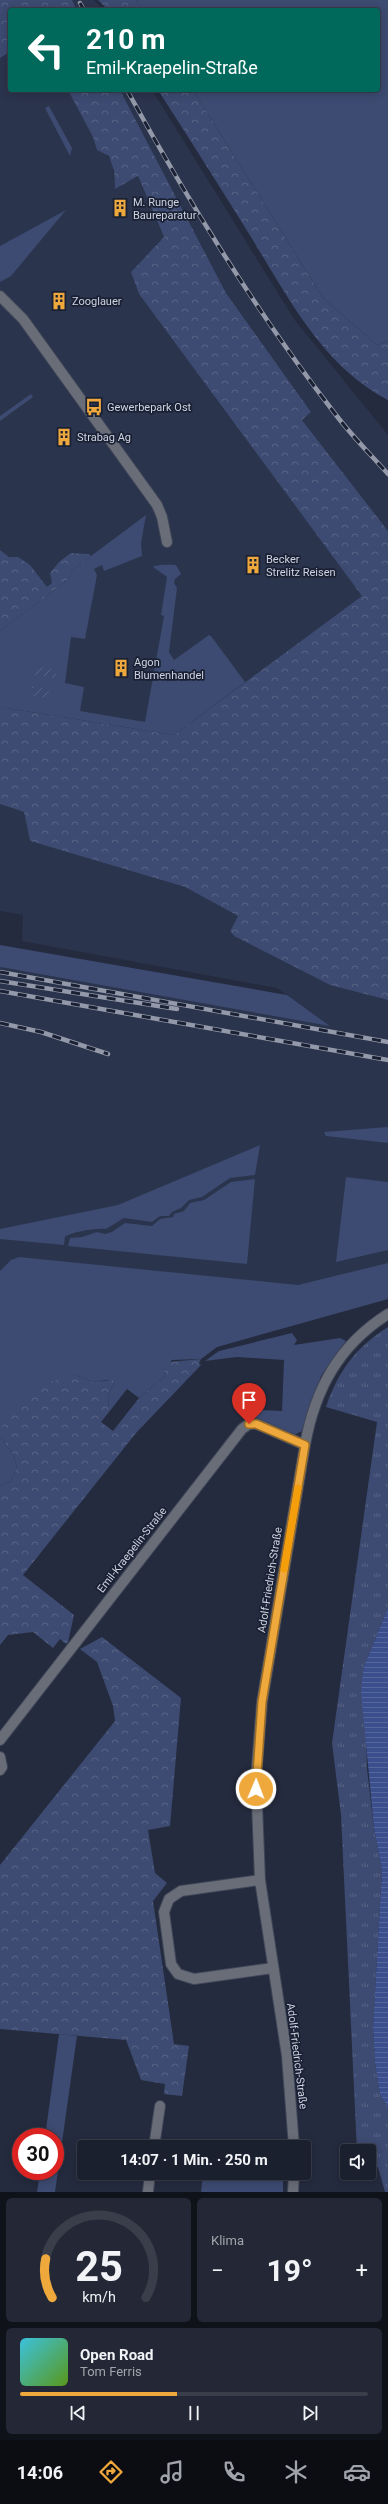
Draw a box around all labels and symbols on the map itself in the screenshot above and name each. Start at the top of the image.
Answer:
place label: M. Runge Baureparatur [133,196,197,222]
building icon: M. Runge Baureparatur [110,198,130,218]
building icon: Zooglauer [49,291,69,311]
place label: Zooglauer [72,295,122,308]
bus stop icon: Gewerbepark Ost [84,397,104,417]
place label: Gewerbepark Ost [107,401,192,414]
building icon: Strabag Ag [54,427,74,447]
place label: Strabag Ag [77,431,131,444]
place label: Becker Strelitz Reisen [266,553,336,579]
building icon: Becker Strelitz Reisen [243,555,263,575]
place label: Agon Blumenhandel [134,656,204,682]
building icon: Agon Blumenhandel [111,658,131,678]
pin [232,1383,266,1424]
street label: Emil-Kraepelin-Straße [95,1505,170,1595]
street label: Adolf-Friedrich-Straße [255,1526,285,1634]
position arrow [235,1768,277,1810]
street label: Adolf-Friedrich-Straße [284,2002,310,2110]
speed limit sign: 30 [12,2128,64,2180]

